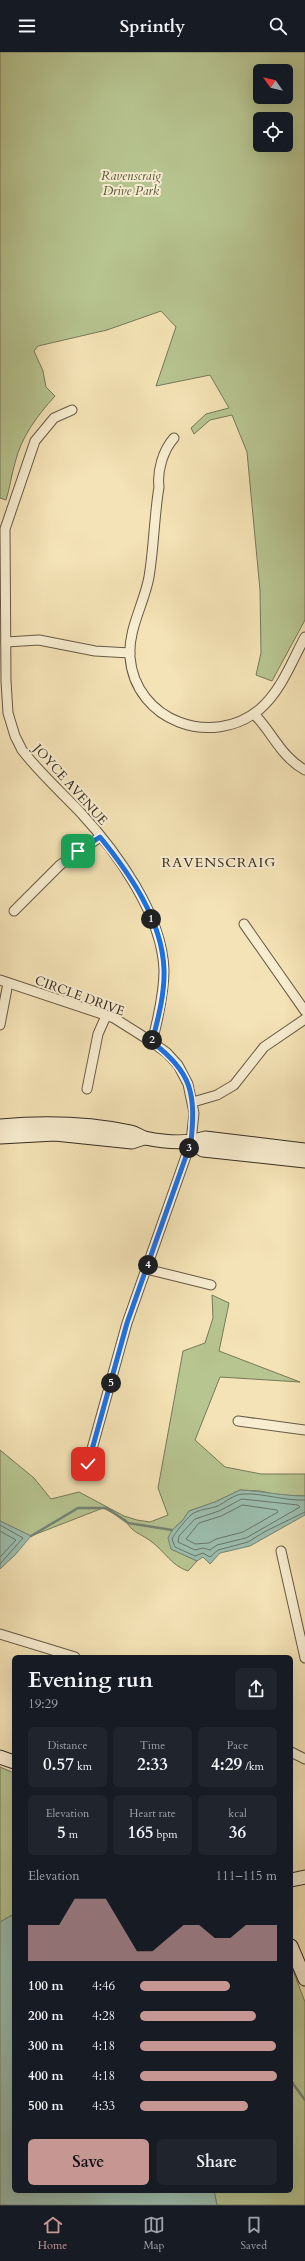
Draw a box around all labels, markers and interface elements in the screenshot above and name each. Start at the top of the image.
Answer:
text: Sprintly [120,14,185,39]
icon: menu [16,15,38,37]
icon: search [267,15,289,37]
north arrow [253,64,293,104]
map controls [253,64,293,152]
button: locate [253,112,293,152]
park label: Ravenscraig Drive Park [101,167,161,200]
street label: JOYCE AVENUE [28,739,112,829]
pin [61,834,95,868]
icon: arrive [67,840,89,862]
district label: RAVENSCRAIG [162,853,276,872]
pin: 1 [141,909,161,929]
text: 1 [148,911,154,926]
street label: CIRCLE DRIVE [32,971,127,1021]
pin: 2 [142,1030,162,1050]
text: 2 [149,1032,155,1047]
pin: 3 [179,1138,199,1158]
text: 3 [186,1140,192,1155]
pin: 4 [138,1255,158,1275]
text: 4 [145,1257,151,1272]
pin: 5 [101,1373,121,1393]
text: 5 [108,1375,114,1390]
pin [71,1447,105,1481]
icon: check [77,1453,99,1475]
text: Evening run [28,1665,153,1695]
button: share [235,1668,277,1710]
text: 19:29 [28,1695,58,1713]
text: Distance [47,1738,88,1753]
text: Time [140,1738,165,1753]
text: Pace [227,1738,248,1753]
text: 0.57 [43,1753,74,1776]
text: 2:33 [137,1753,168,1776]
text: 4:29 [211,1753,242,1776]
text: km [74,1759,92,1774]
text: /km [242,1759,264,1774]
text: Elevation [46,1806,89,1821]
text: Heart rate [129,1806,176,1821]
text: kcal [228,1806,247,1821]
text: 5 [57,1821,66,1844]
text: 165 [127,1821,154,1844]
text: 36 [229,1821,246,1844]
text: m [66,1827,78,1842]
text: bpm [154,1827,178,1842]
text: Elevation [28,1867,80,1885]
text: 111–115 m [215,1867,277,1885]
text: 100 m [28,1977,63,1995]
text: 4:46 [92,1977,115,1995]
text: 200 m [28,2007,63,2025]
text: 4:28 [92,2007,115,2025]
text: 300 m [28,2037,63,2055]
text: 4:18 [92,2037,115,2055]
text: 400 m [28,2067,63,2085]
text: 4:18 [92,2067,115,2085]
text: 500 m [28,2097,63,2115]
text: 4:33 [92,2097,115,2115]
button: Save [28,2139,149,2185]
button: Share [157,2139,277,2185]
tab: Home [38,2214,67,2253]
tab: Map [143,2214,165,2253]
tab: Saved [240,2214,267,2253]

